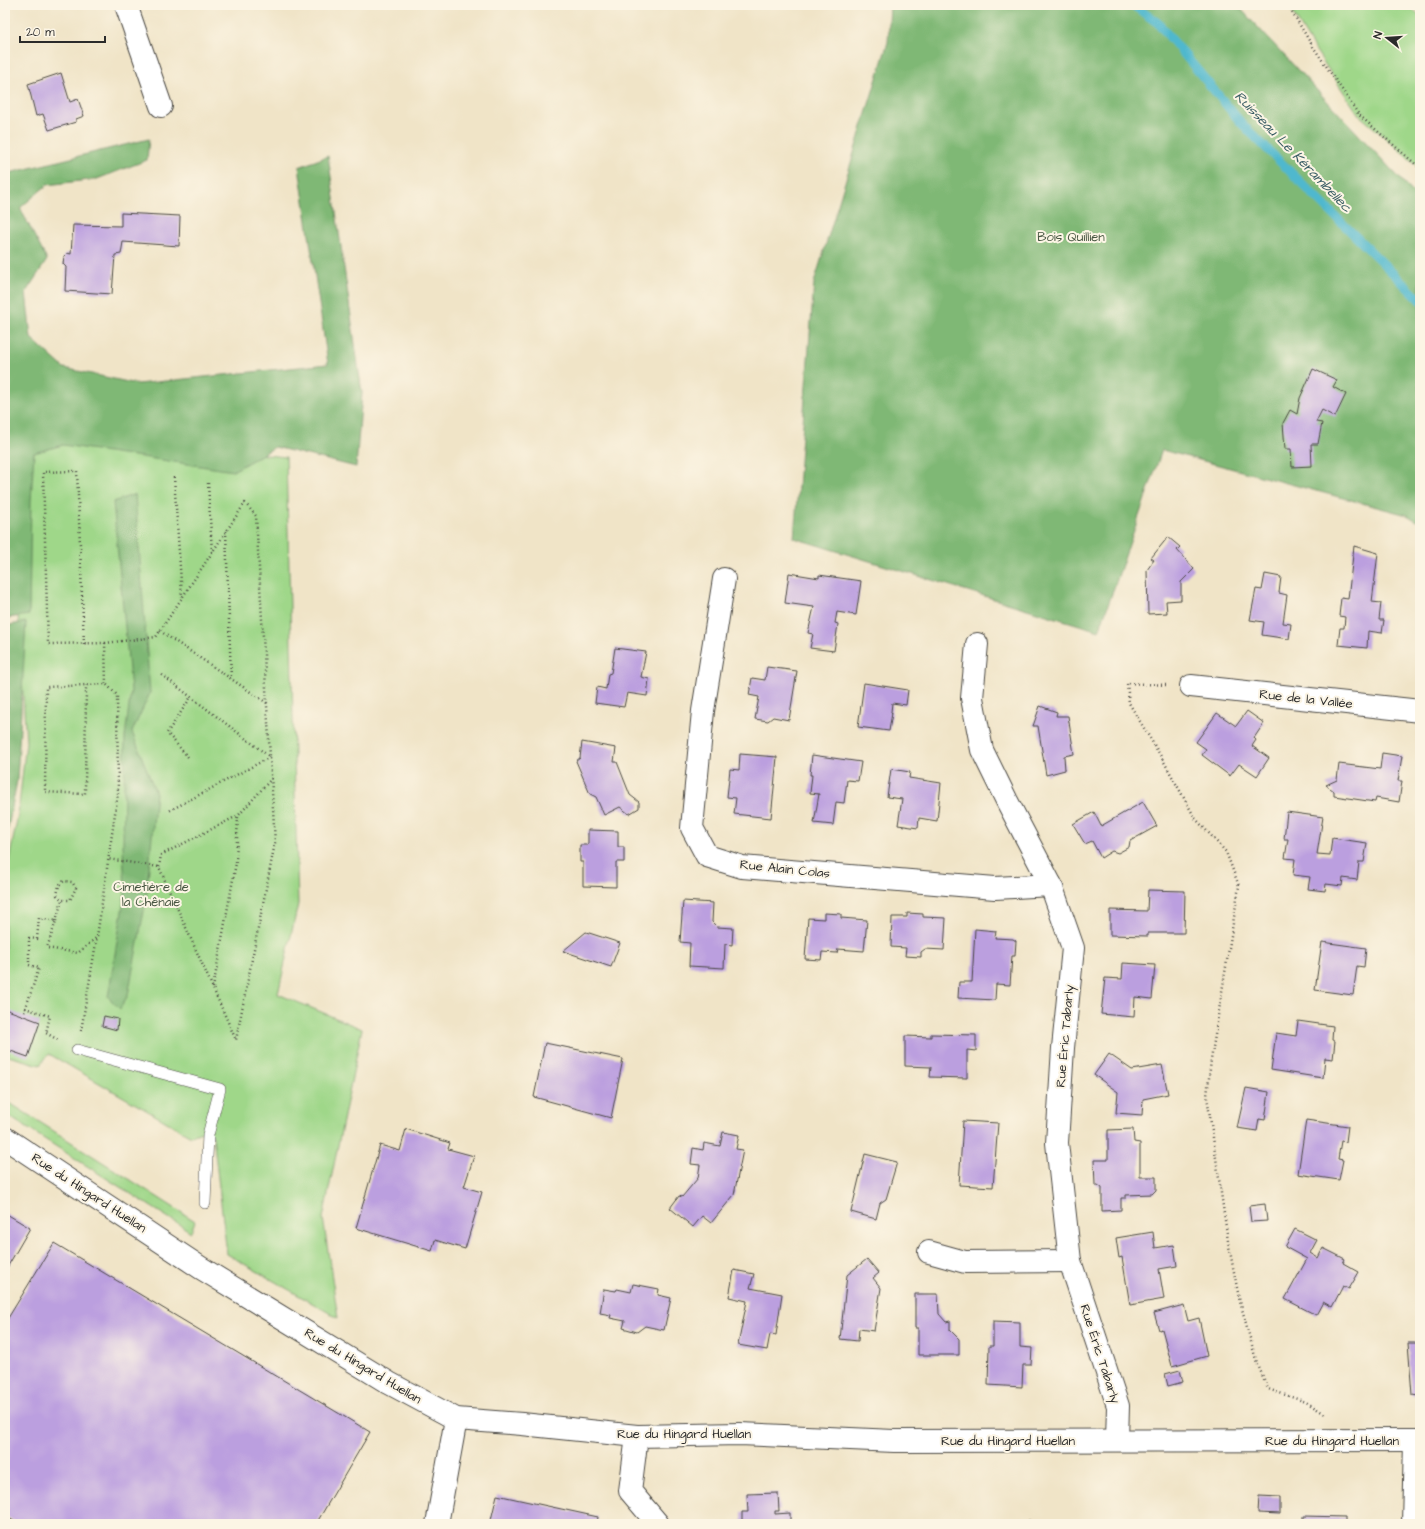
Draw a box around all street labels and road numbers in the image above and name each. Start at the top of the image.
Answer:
street label: Rue de la Vallée [1258,685,1354,713]
street label: Rue Alain Colas [739,855,831,883]
street label: Rue Éric Tabarly [1052,984,1079,1088]
street label: Rue du Hingard Huellan [27,1149,151,1238]
street label: Rue Éric Tabarly [1075,1302,1125,1406]
street label: Rue du Hingard Huellan [300,1324,425,1409]
street label: Rue du Hingard Huellan [617,1425,751,1444]
street label: Rue du Hingard Huellan [941,1432,1075,1451]
street label: Rue du Hingard Huellan [1265,1432,1399,1451]

